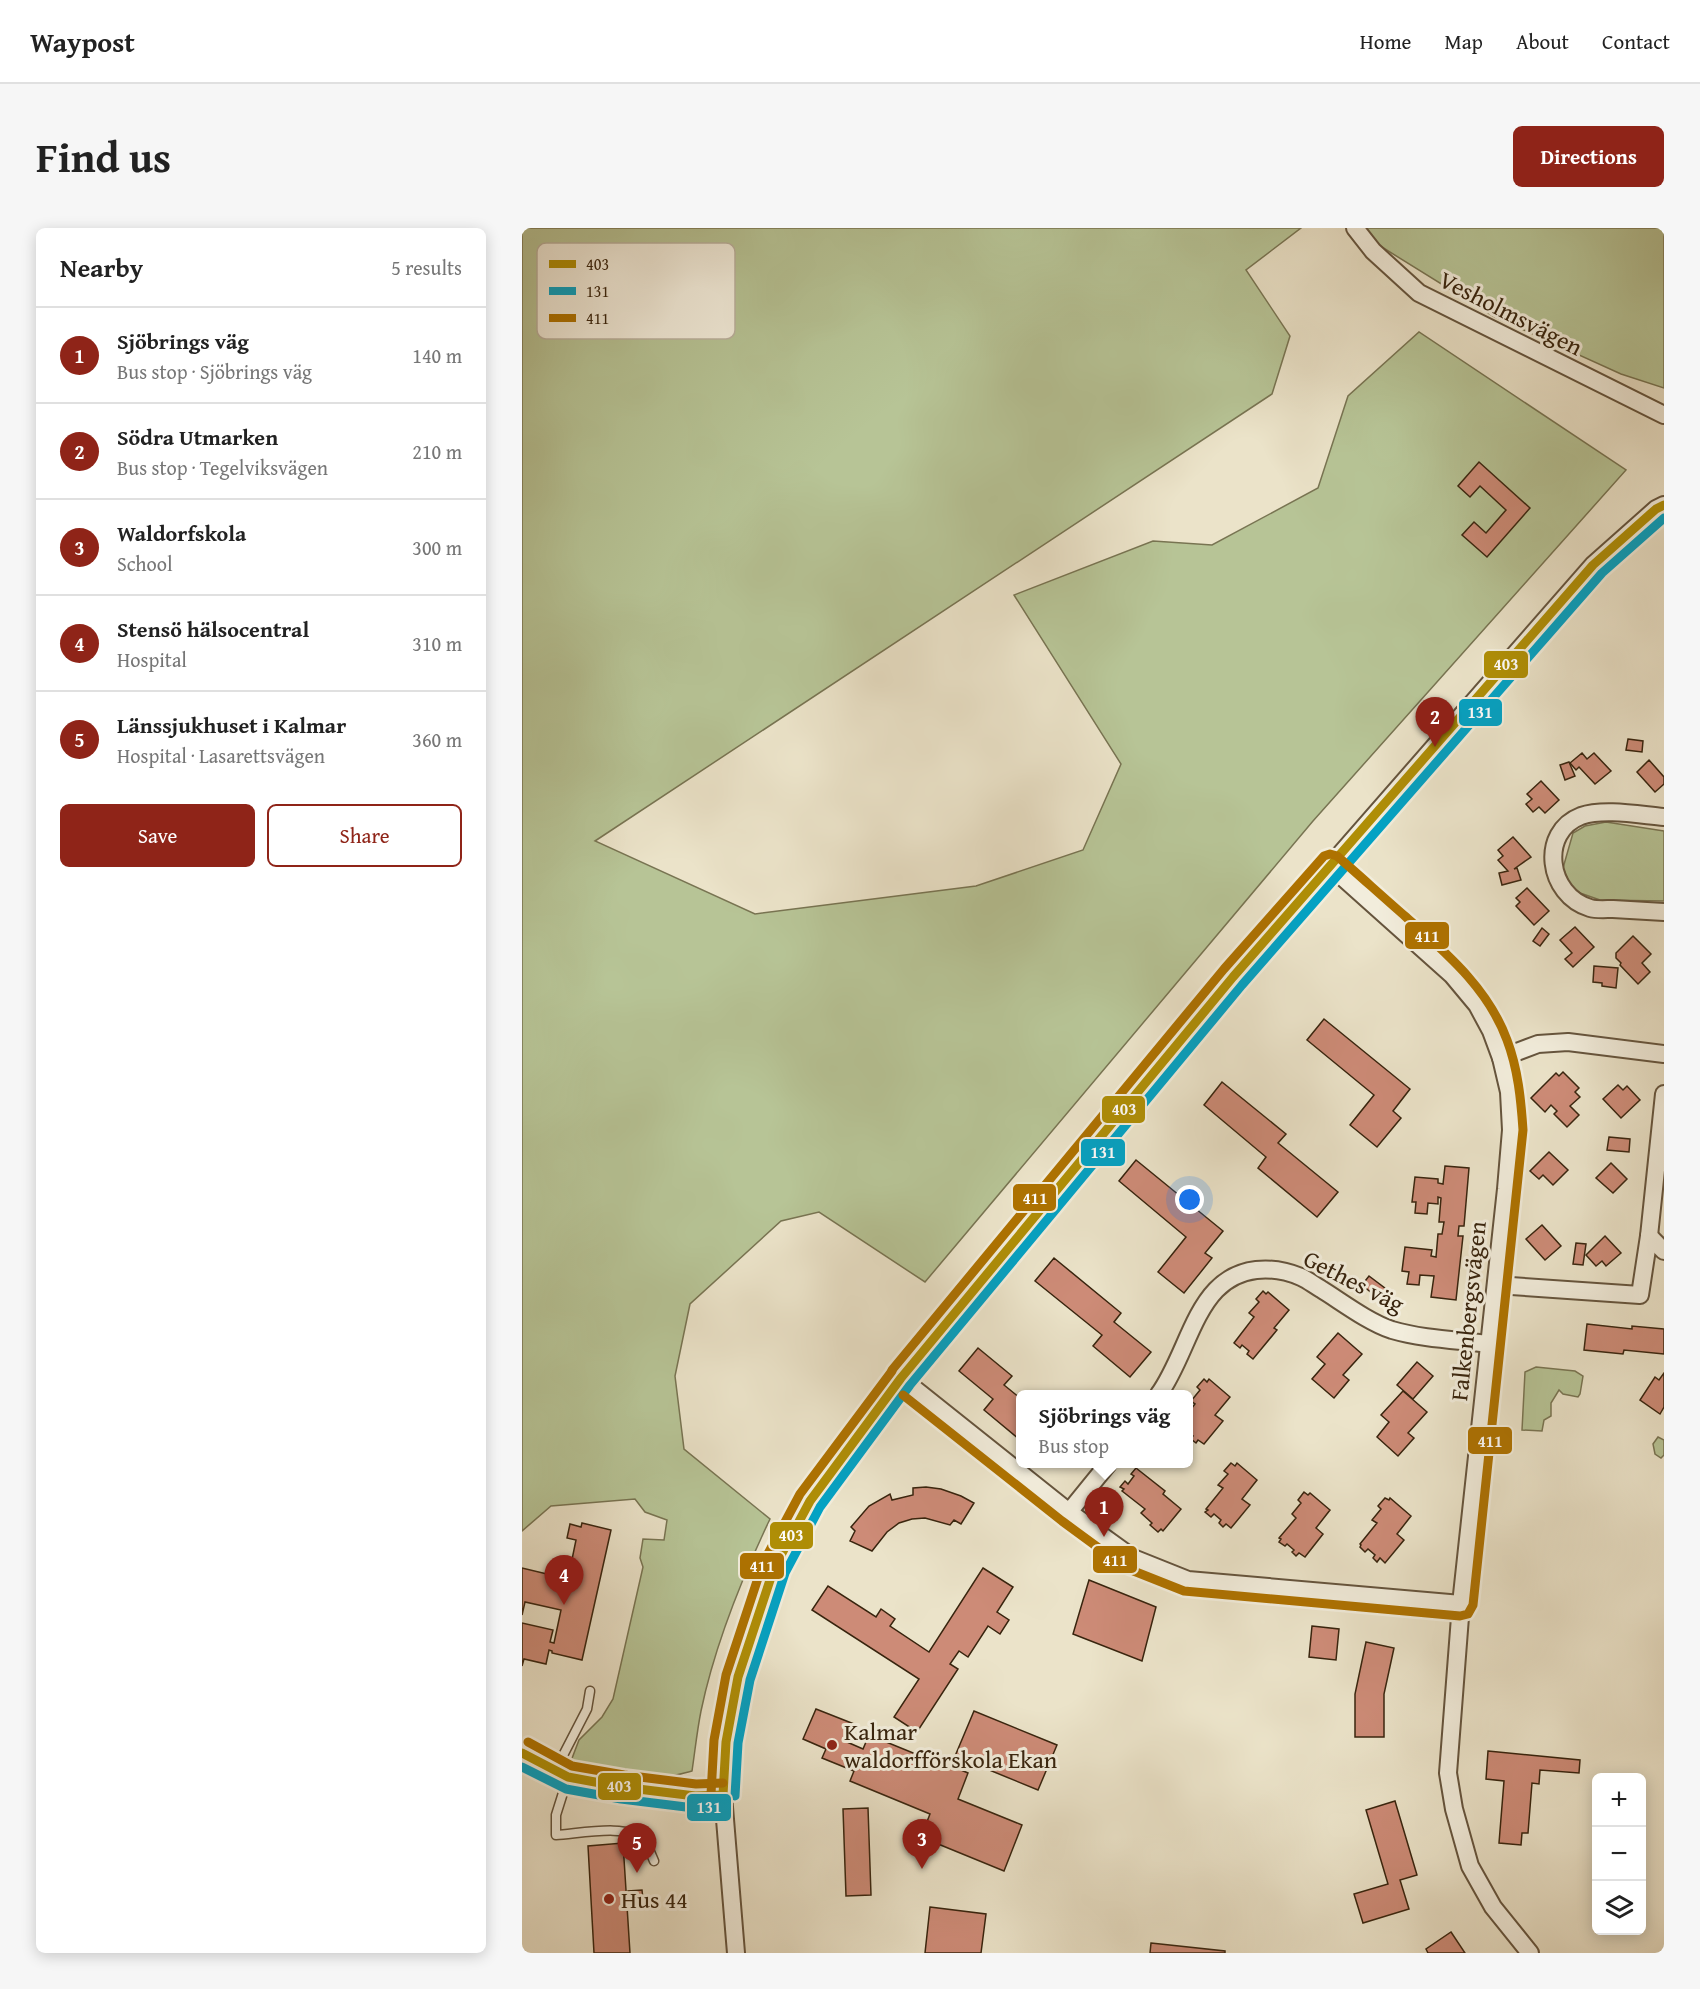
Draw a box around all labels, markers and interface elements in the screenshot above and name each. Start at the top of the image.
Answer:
text: Waypost [30,21,135,62]
text: Home [1360,26,1411,57]
text: Map [1444,26,1483,57]
text: About [1516,26,1569,57]
text: Contact [1602,26,1670,57]
text: Find us [36,126,171,187]
button: Directions [1513,126,1664,187]
legend [537,243,735,339]
text: Nearby [60,248,143,287]
text: 403 [586,252,609,276]
text: 5 results [391,253,462,282]
street label: Vesholmsvägen [1433,262,1589,364]
text: 131 [586,279,609,303]
text: 411 [586,306,609,330]
text: Sjöbrings väg [117,325,249,357]
text: 1 [74,341,85,370]
text: 140 m [412,341,462,370]
text: Bus stop · Sjöbrings väg [117,357,312,386]
text: Södra Utmarken [117,421,278,453]
text: 2 [74,437,85,466]
text: 210 m [412,437,462,466]
text: Bus stop · Tegelviksvägen [117,453,328,482]
text: Waldorfskola [117,517,246,549]
text: 3 [74,533,85,562]
text: 300 m [412,533,462,562]
text: School [117,549,173,578]
text: Stensö hälsocentral [117,613,309,645]
text: 4 [74,629,85,658]
text: 310 m [412,629,462,658]
text: Hospital [117,645,187,674]
line badge: 403 [1483,650,1529,679]
text: 403 [1494,652,1518,676]
pin: 2 [1416,698,1454,747]
line badge: 131 [1458,698,1503,727]
text: 131 [1468,700,1492,724]
text: Länssjukhuset i Kalmar [117,709,346,741]
text: 5 [74,725,85,754]
text: 360 m [412,725,462,754]
text: Hospital · Lasarettsvägen [117,741,325,770]
button: Save [60,804,255,867]
button: Share [267,804,462,867]
line badge: 411 [1404,921,1450,950]
text: 411 [1415,924,1439,948]
line badge: 403 [1101,1095,1146,1124]
text: 403 [1112,1097,1136,1121]
line badge: 131 [1080,1138,1126,1167]
text: 131 [1091,1140,1115,1164]
line badge: 411 [1012,1183,1057,1212]
your location [1175,1185,1204,1214]
text: 411 [1023,1186,1047,1210]
street label: Falkenbergsvägen [1441,1219,1495,1402]
street label: Gethes väg [1298,1241,1410,1321]
popup [1016,1390,1193,1468]
text: Sjöbrings väg [1039,1399,1170,1431]
line badge: 411 [1467,1426,1513,1455]
text: 411 [1478,1429,1502,1453]
text: Bus stop [1039,1431,1109,1460]
pin: 1 [1084,1488,1124,1537]
line badge: 403 [769,1521,814,1550]
text: 403 [779,1523,803,1547]
line badge: 411 [1092,1545,1138,1574]
text: 411 [1103,1548,1127,1572]
line badge: 411 [739,1552,785,1580]
text: 411 [750,1554,774,1578]
pin: 4 [544,1556,584,1605]
place label: Kalmar waldorfförskola Ekan [844,1714,1058,1777]
marker: Kalmar waldorfförskola Ekan [825,1738,839,1752]
line badge: 403 [597,1772,642,1801]
map controls [1592,1773,1646,1935]
button: + [1592,1773,1646,1827]
text: 403 [607,1774,631,1798]
line badge: 131 [686,1793,732,1822]
text: 131 [697,1795,721,1819]
pin: 3 [902,1820,942,1869]
pin: 5 [618,1824,656,1873]
button: − [1592,1827,1646,1881]
button: layers [1592,1881,1646,1935]
place label: Hus 44 [621,1882,688,1917]
marker: Hus 44 [602,1892,616,1906]

